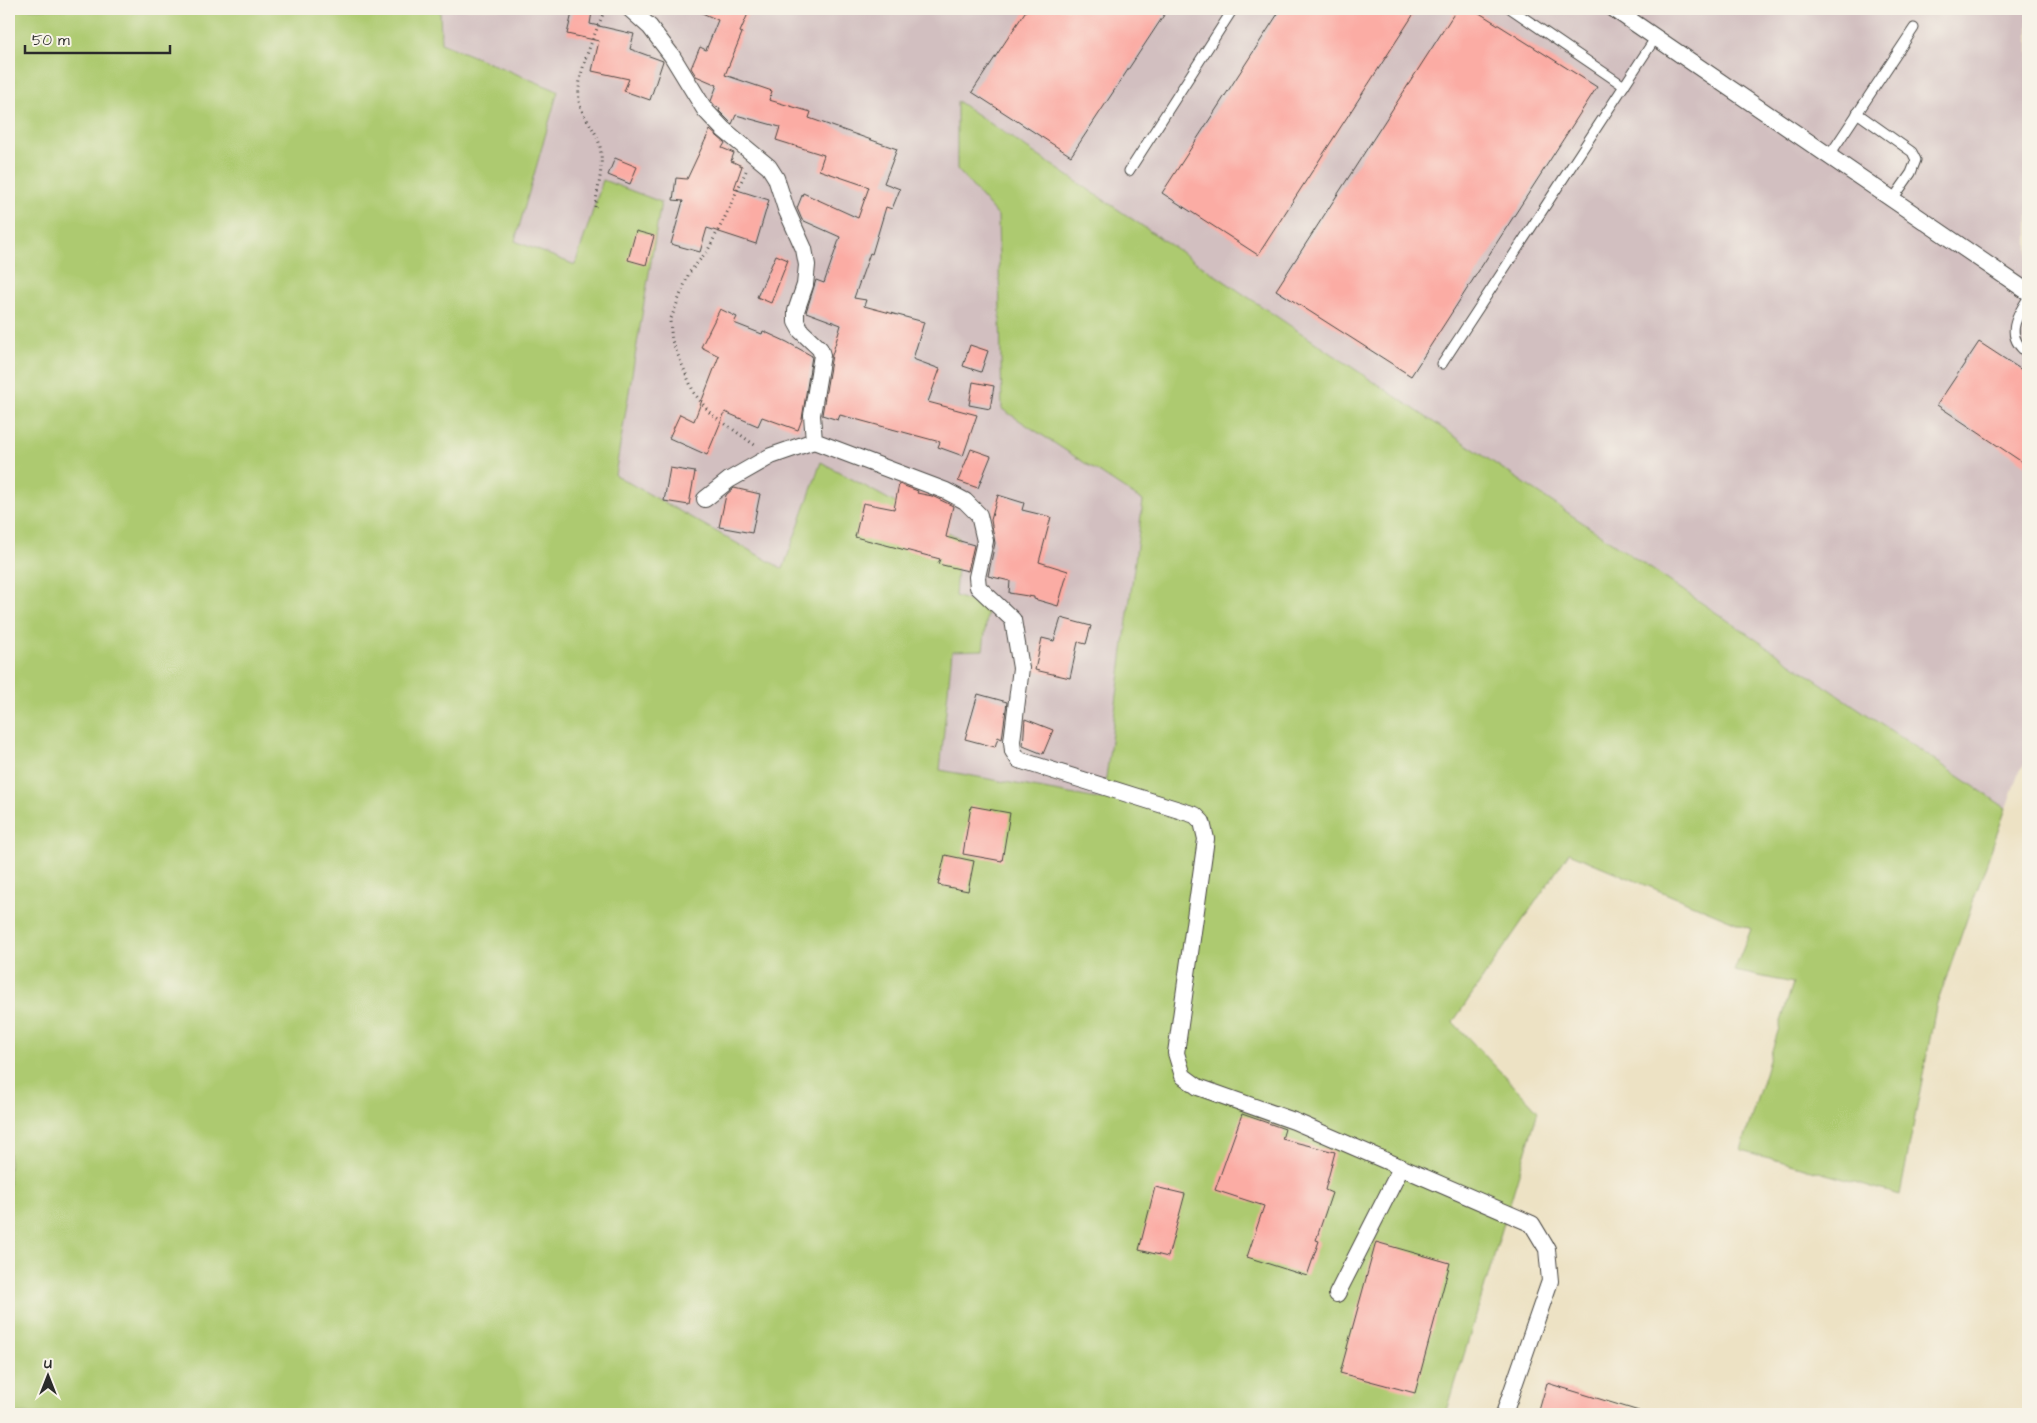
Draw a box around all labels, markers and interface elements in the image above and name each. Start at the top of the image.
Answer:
scale bar [25,22,170,54]
text: 50 m [32,30,70,51]
north arrow [22,1350,72,1400]
text: U [44,1354,52,1374]

